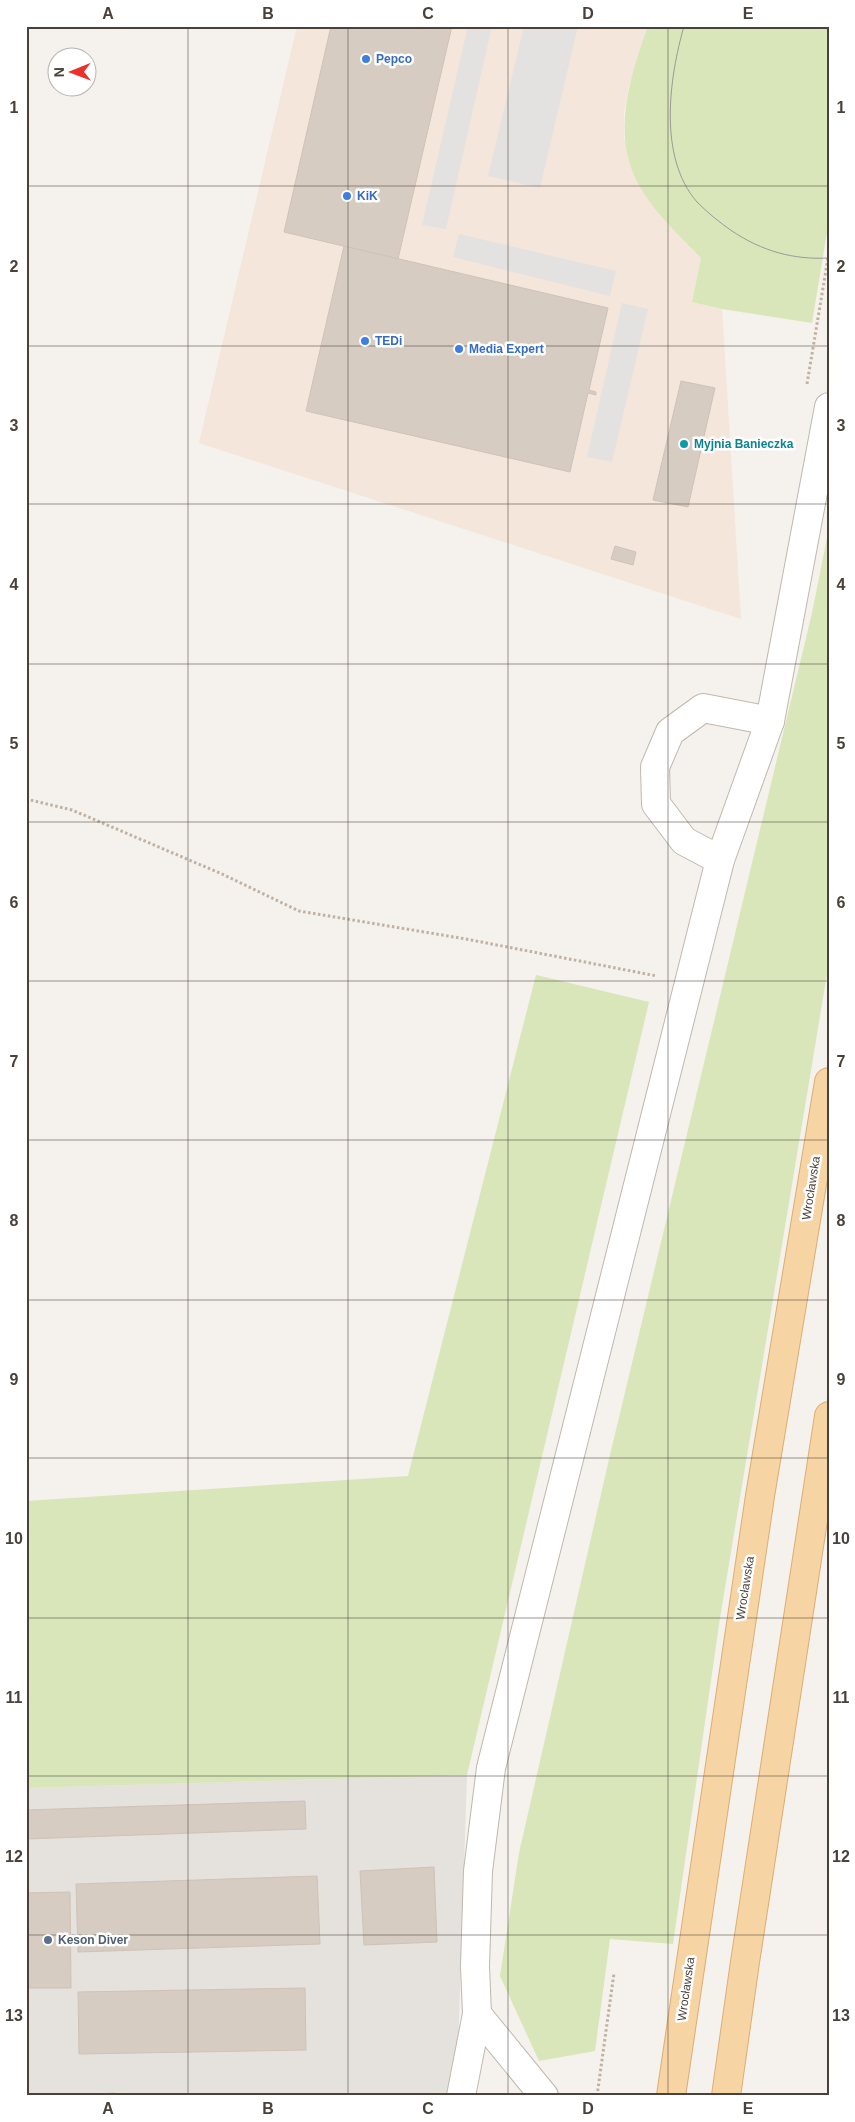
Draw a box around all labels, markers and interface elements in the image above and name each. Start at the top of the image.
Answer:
text: A [102,5,114,22]
text: B [262,5,274,22]
text: C [422,5,434,22]
text: D [582,5,594,22]
text: E [743,5,754,22]
north arrow [48,48,98,98]
place label: Pepco [376,52,412,66]
marker: Pepco [360,53,372,65]
text: N [51,67,67,77]
text: 1 [10,99,19,116]
text: 1 [837,99,846,116]
place label: KiK [357,189,378,203]
marker: KiK [341,190,353,202]
text: 2 [10,258,19,275]
text: 2 [837,258,846,275]
place label: TEDi [375,334,402,348]
marker: TEDi [359,335,371,347]
place label: Media Expert [469,342,544,356]
marker: Media Expert [453,343,465,355]
text: 3 [10,417,19,434]
text: 3 [837,417,846,434]
place label: Myjnia Banieczka [694,437,794,451]
marker: Myjnia Banieczka [678,438,690,450]
text: 4 [10,576,19,593]
text: 4 [837,576,846,593]
text: 5 [10,735,19,752]
text: 5 [837,735,846,752]
text: 6 [10,894,19,911]
text: 6 [837,894,846,911]
text: 7 [10,1053,19,1070]
text: 7 [837,1053,846,1070]
street label: Wrocławska [799,1155,823,1221]
text: 8 [10,1212,19,1229]
text: 8 [837,1212,846,1229]
text: 9 [10,1371,19,1388]
text: 9 [837,1371,846,1388]
text: 10 [5,1530,23,1547]
text: 10 [832,1530,850,1547]
street label: Wrocławska [733,1555,757,1621]
text: 11 [6,1689,23,1706]
text: 11 [833,1689,850,1706]
text: 12 [5,1848,23,1865]
text: 12 [832,1848,850,1865]
place label: Keson Diver [58,1933,128,1947]
marker: Keson Diver [42,1934,54,1946]
street label: Wrocławska [675,1956,697,2022]
text: 13 [5,2007,23,2024]
text: 13 [832,2007,850,2024]
text: A [102,2100,114,2117]
text: B [262,2100,274,2117]
text: C [422,2100,434,2117]
text: D [582,2100,594,2117]
text: E [743,2100,754,2117]

